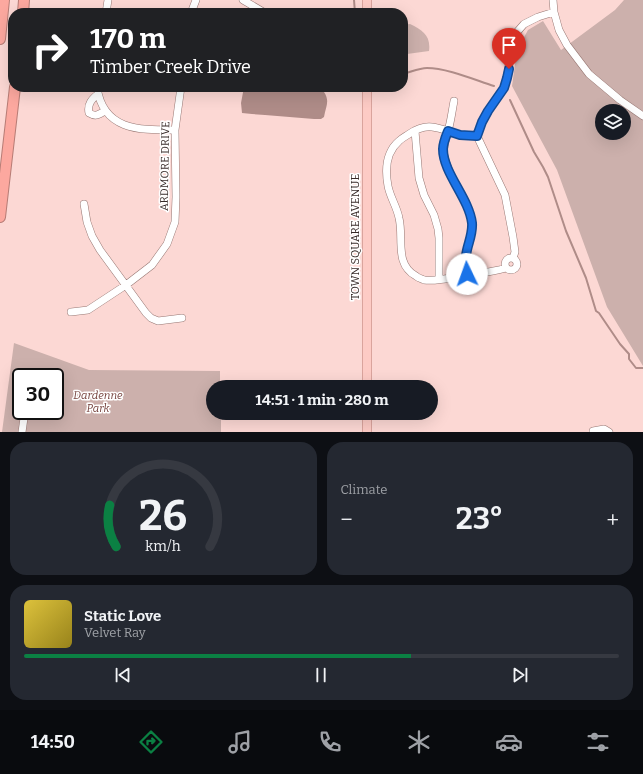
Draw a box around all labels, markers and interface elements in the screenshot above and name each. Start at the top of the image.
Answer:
text: 170 m [90,22,166,55]
icon: right [24,24,76,76]
pin [492,28,526,69]
icon: arrive [498,34,520,56]
text: Timber Creek Drive [90,56,251,78]
map controls [595,104,631,140]
button: layers [595,104,631,140]
street label: ARDMORE DRIVE [158,121,172,211]
street label: TOWN SQUARE AVENUE [349,174,362,300]
position arrow [446,253,488,295]
speed limit sign: 30 [12,368,64,420]
park label: Dardenne Park [73,389,123,415]
text: 14:51 · 1 min · 280 m [255,391,389,409]
text: Climate [341,482,387,497]
text: 26 [139,490,187,540]
text: 23° [456,501,503,537]
text: − [341,506,353,533]
text: + [606,506,619,533]
text: km/h [146,537,181,554]
text: Static Love [84,607,161,625]
text: Velvet Ray [84,625,146,640]
icon: previous [112,664,134,686]
icon: pause [310,664,332,686]
icon: next [509,664,531,686]
icon: directions [137,728,165,756]
icon: music [226,728,254,756]
icon: phone [316,728,344,756]
icon: climate [405,728,433,756]
icon: car [495,728,523,756]
icon: filters [584,728,612,756]
text: 14:50 [31,731,75,753]

